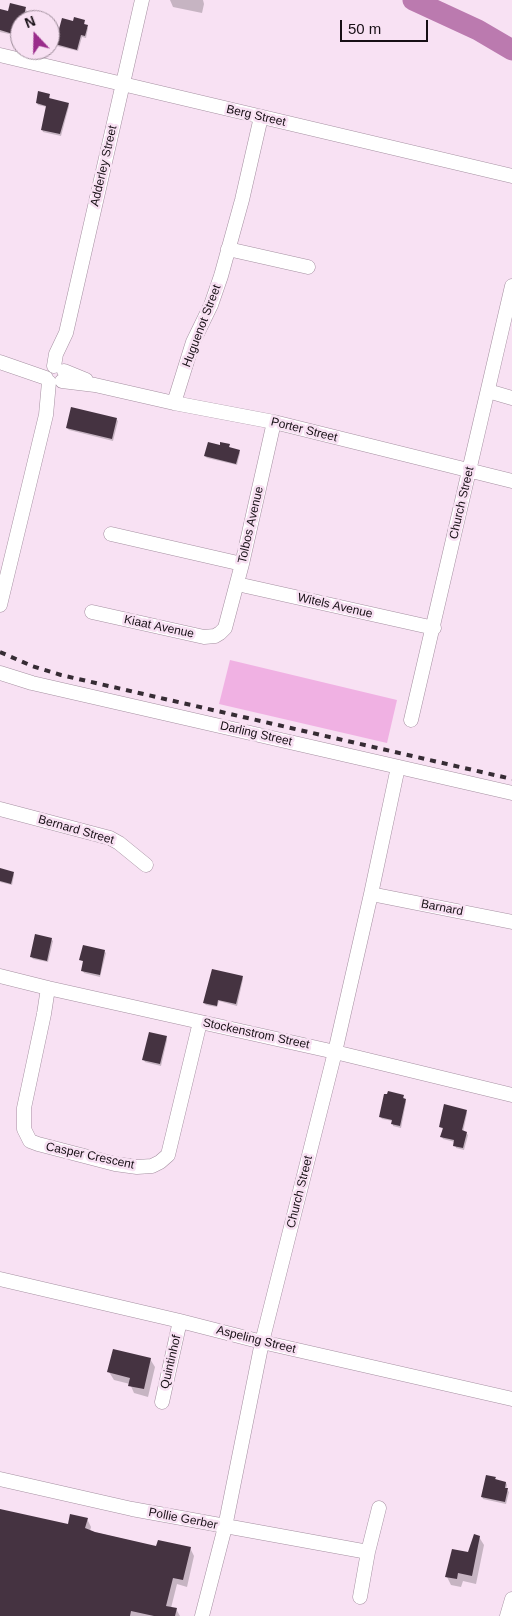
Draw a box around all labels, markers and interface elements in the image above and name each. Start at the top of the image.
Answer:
north arrow [10,10,60,60]
scale bar [342,10,430,42]
text: N [22,13,38,31]
text: 50 m [348,20,381,37]
street label: Berg Street [225,102,287,130]
street label: Adderley Street [88,124,120,208]
street label: Huguenot Street [180,283,224,369]
street label: Porter Street [269,415,339,445]
street label: Church Street [447,465,477,541]
street label: Tolbos Avenue [235,485,267,565]
street label: Witels Avenue [296,590,374,622]
street label: Kiaat Avenue [123,613,195,641]
street label: Darling Street [219,719,293,749]
street label: Bernard Street [37,812,115,848]
street label: Barnard [420,897,464,919]
street label: Stockenstrom Street [201,1016,311,1052]
street label: Casper Crescent [44,1140,136,1172]
street label: Church Street [284,1154,316,1230]
street label: Aspeling Street [215,1323,297,1357]
street label: Quintinhof [158,1334,184,1390]
street label: Pollie Gerber [147,1505,219,1533]

